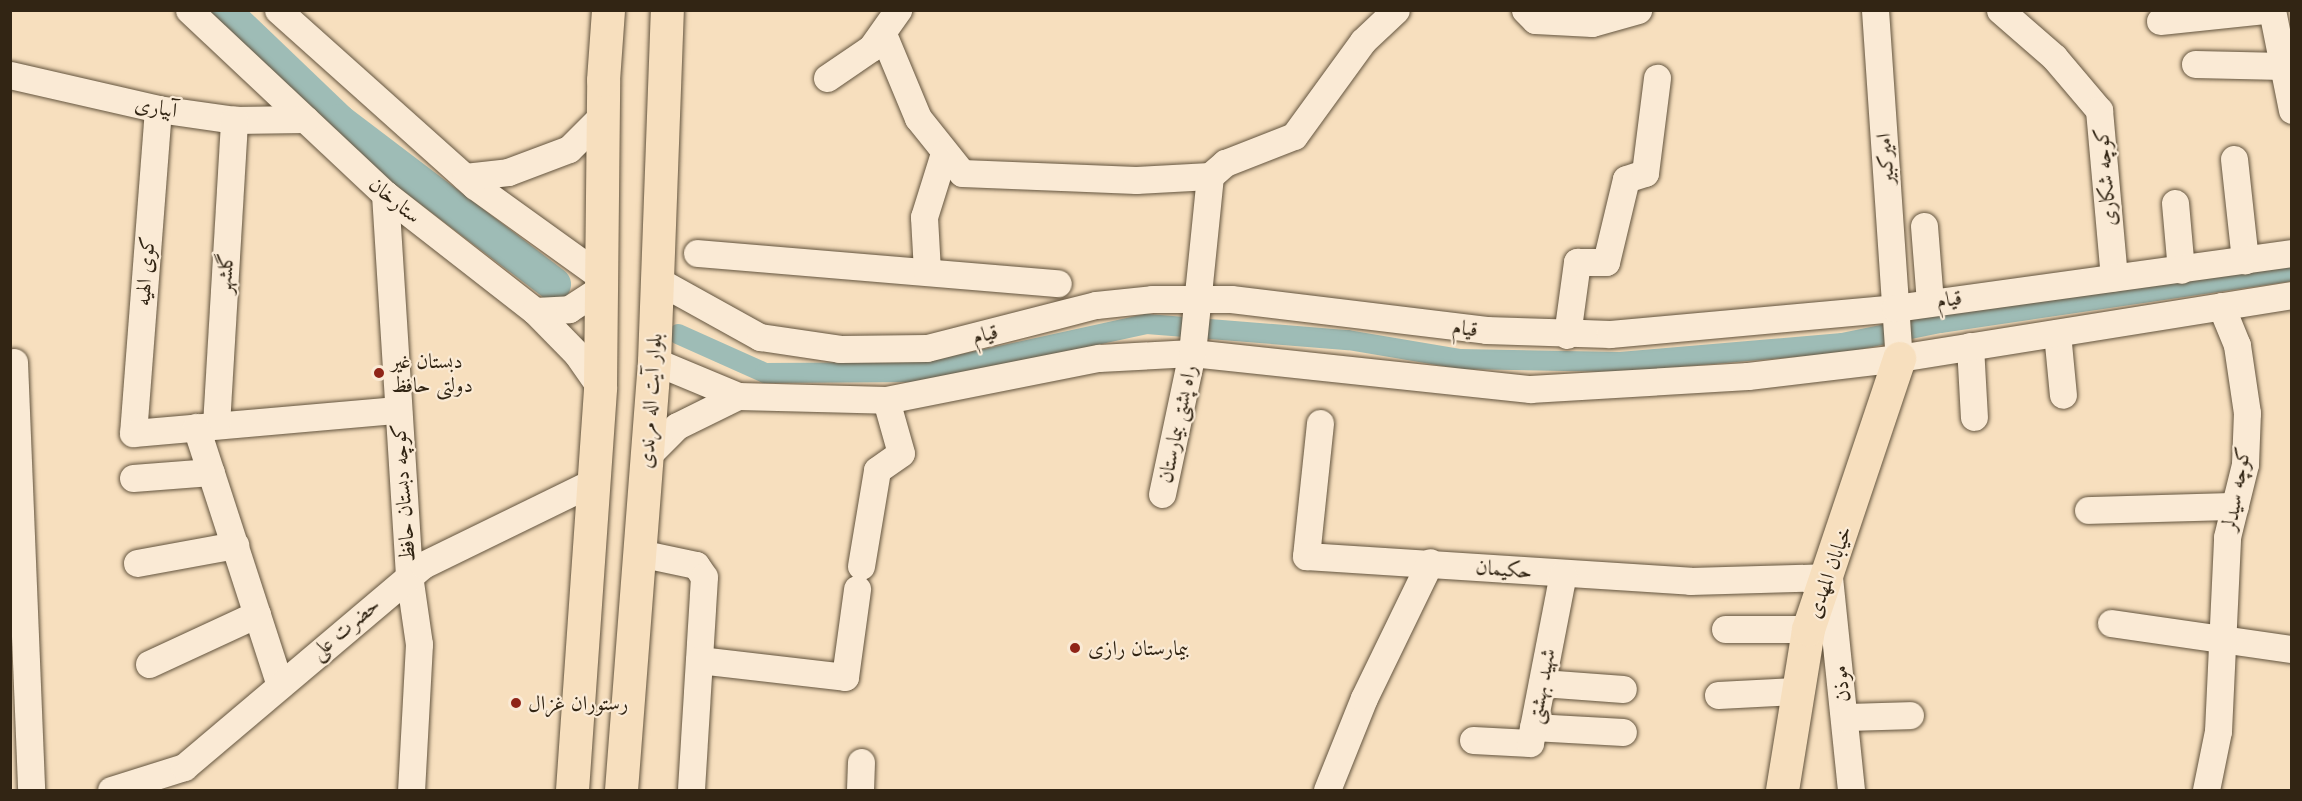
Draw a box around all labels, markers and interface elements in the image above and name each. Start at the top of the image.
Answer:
street label: آبیاری [133,91,179,123]
street label: کوچه شکاری [2088,127,2122,227]
street label: امیرکبیر [1871,132,1899,186]
street label: ستارخان [364,171,426,229]
street label: کوی الهیه [130,235,160,307]
street label: گلشهر [211,252,239,294]
street label: قیام [1934,285,1964,313]
street label: قیام [1451,314,1479,342]
street label: قیام [970,319,1000,349]
street label: بلوار آیت اله مرندی [633,332,667,470]
place label: دبستان غیر دولتی حافظ [391,348,473,398]
street label: راه پشتی بیمارستان [1152,363,1202,485]
marker: دبستان غیر دولتی حافظ [372,366,386,380]
street label: کوچه دبستان حافظ [386,423,420,563]
street label: کوچه سیدلر [2216,445,2256,533]
street label: خیابان المهدی [1801,522,1857,622]
street label: حکیمان [1475,554,1533,584]
street label: حضرت علی [305,592,385,664]
place label: بیمارستان رازی [1088,635,1189,661]
marker: بیمارستان رازی [1066,639,1084,657]
street label: شهید بهشتی [1521,646,1561,726]
street label: موذن [1827,664,1855,704]
place label: رستوران غزال [528,690,628,716]
marker: رستوران غزال [509,696,523,710]

